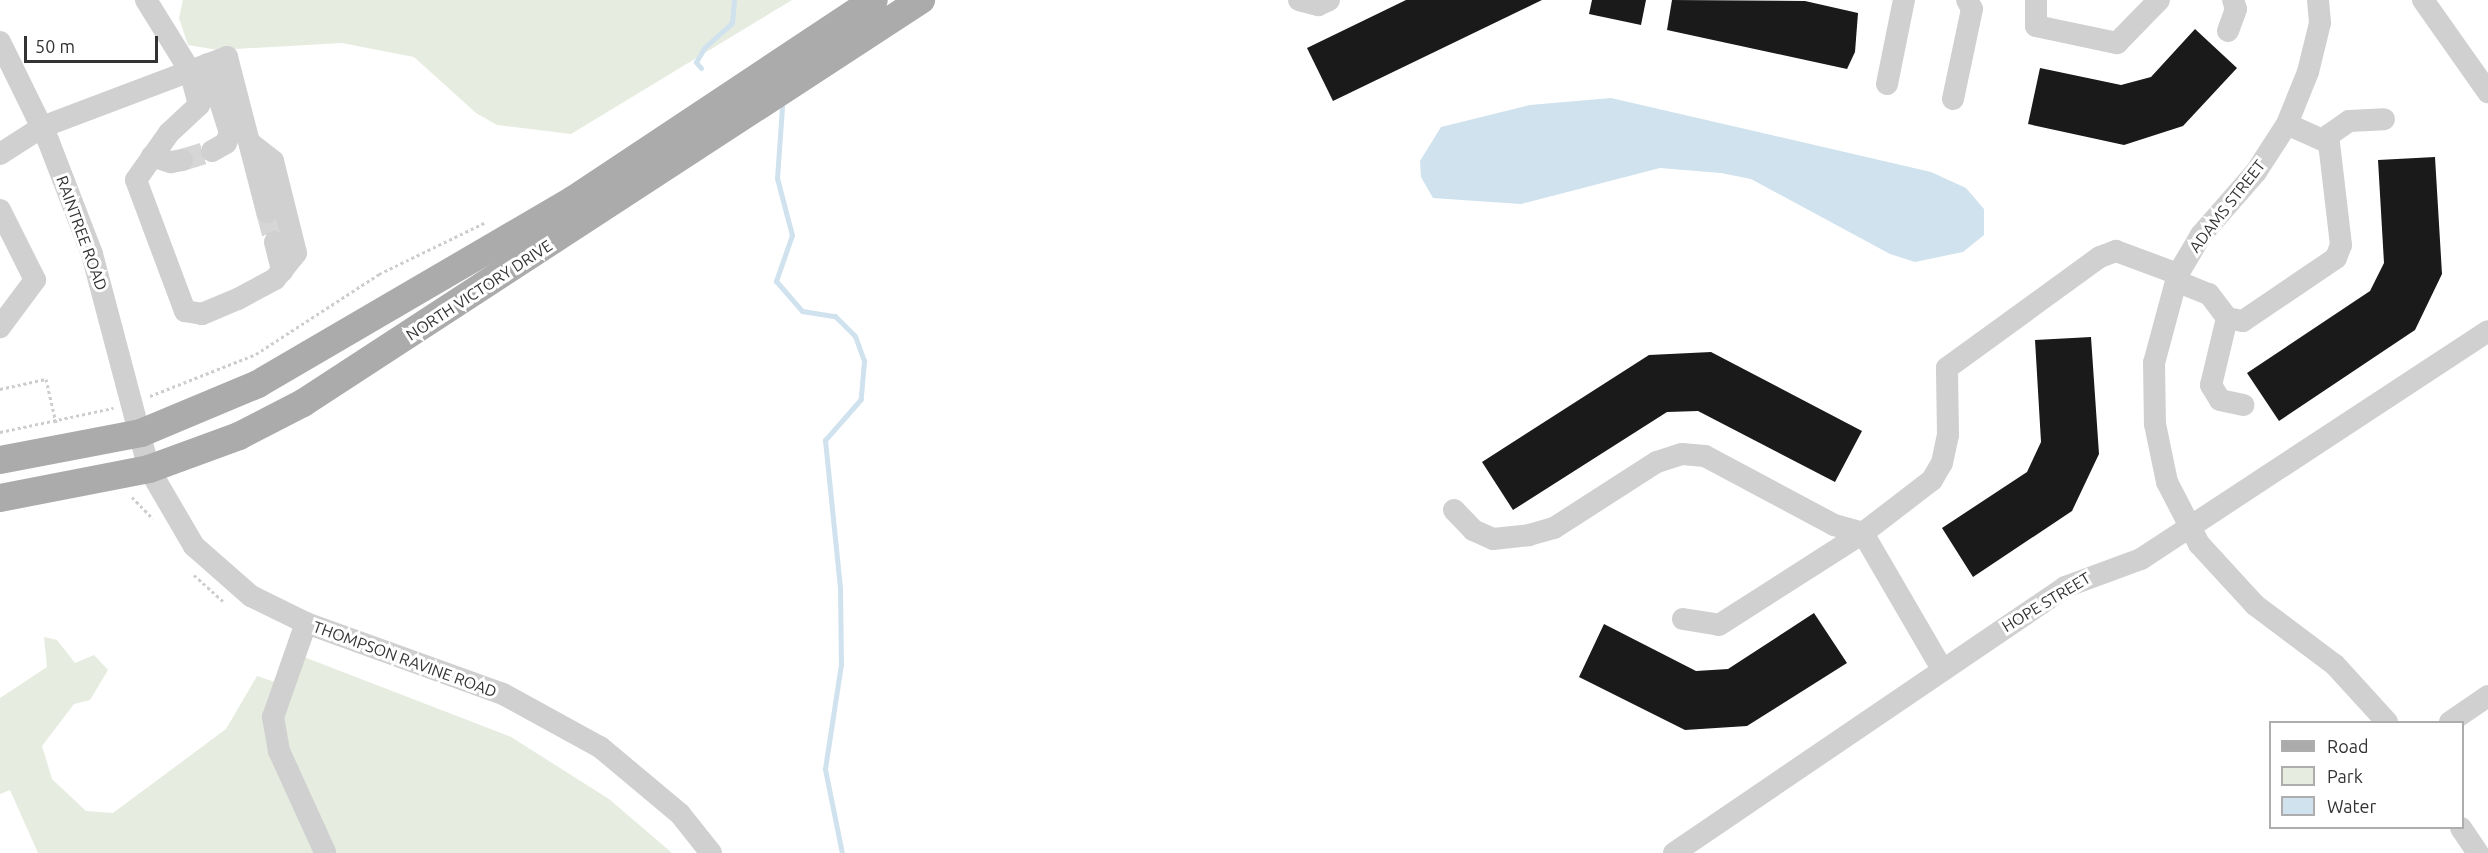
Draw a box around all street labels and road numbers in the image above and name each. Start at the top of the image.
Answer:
street label: ADAMS STREET [2185,156,2269,256]
street label: RAINTREE ROAD [52,173,112,293]
street label: NORTH VICTORY DRIVE [402,236,556,344]
street label: HOPE STREET [1998,568,2094,636]
street label: THOMPSON RAVINE ROAD [311,617,499,701]

